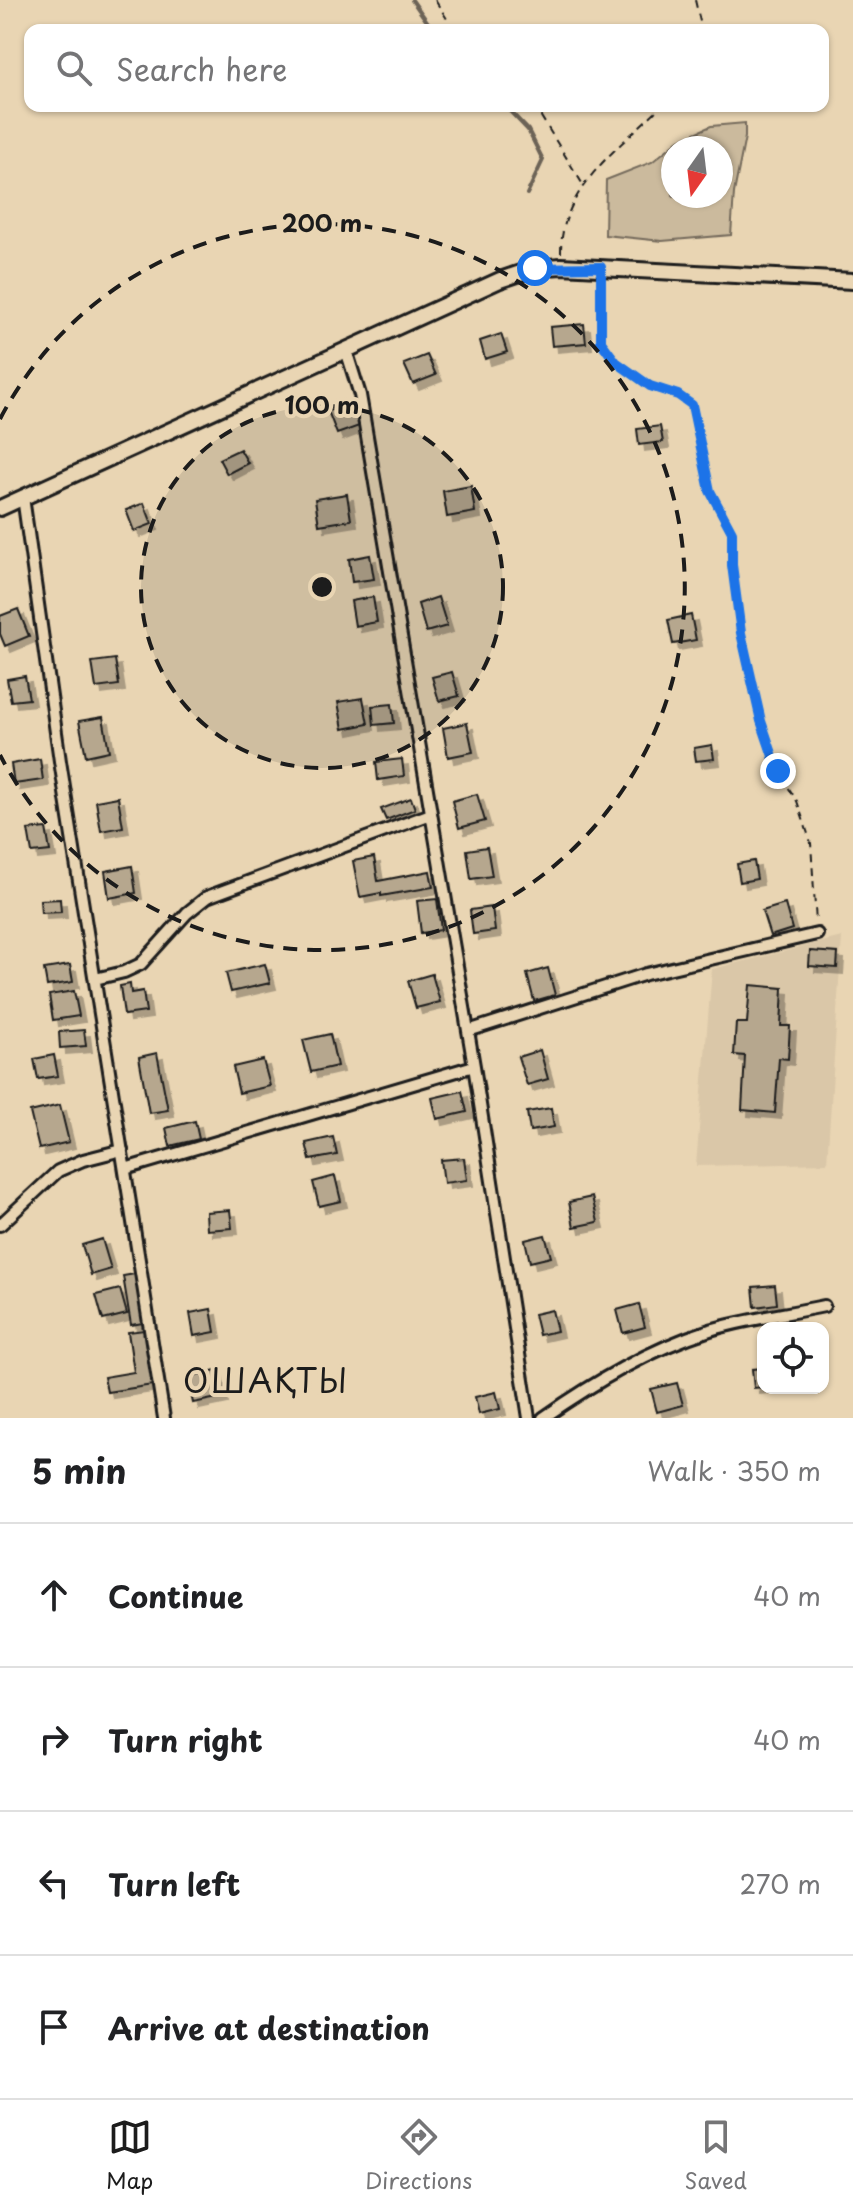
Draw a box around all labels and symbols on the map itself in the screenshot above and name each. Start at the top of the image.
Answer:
north arrow [661,136,733,208]
text: 200 m [282,204,362,240]
route start [517,250,553,286]
text: 100 m [285,386,359,422]
centre of rings [308,573,336,601]
route end [760,753,796,789]
district label: ОШАҚТЫ [183,1356,349,1404]

